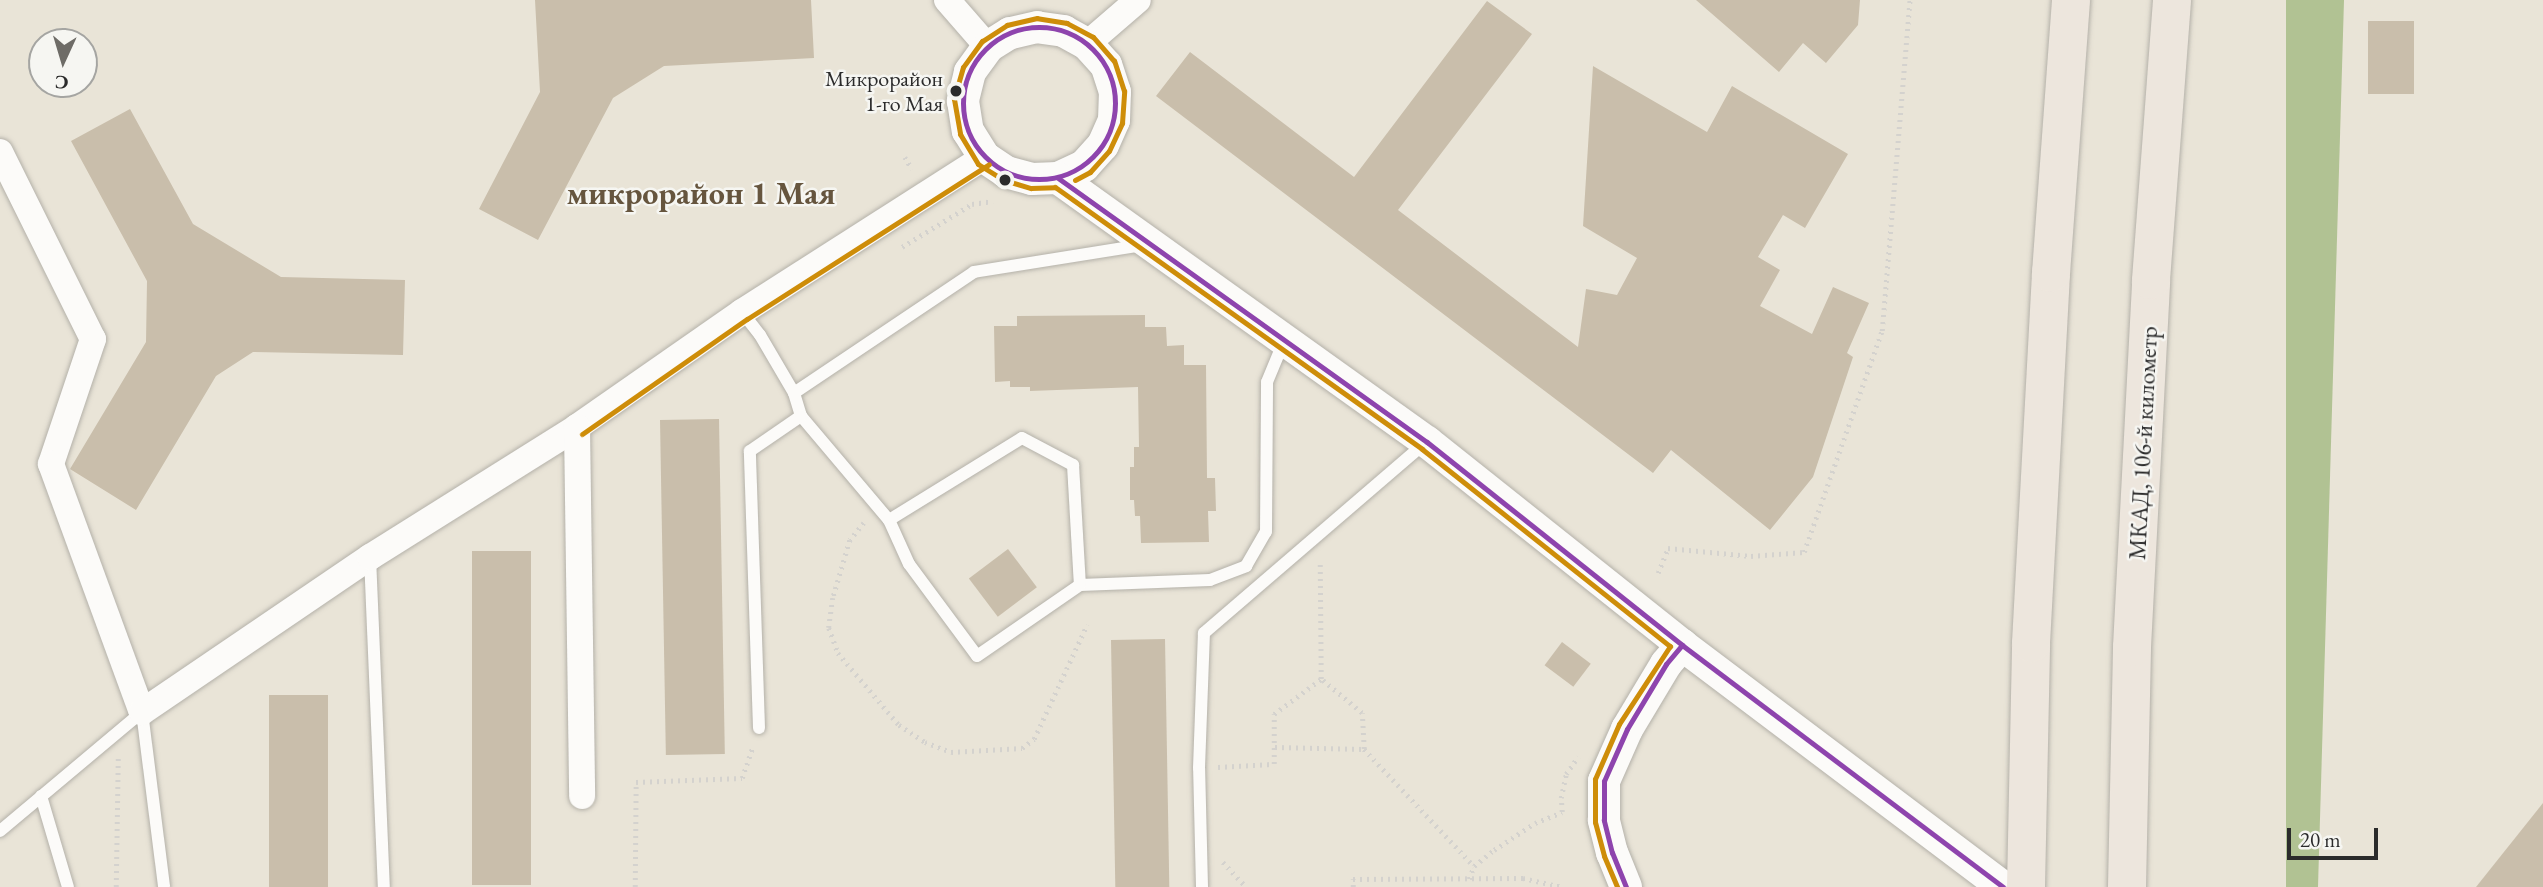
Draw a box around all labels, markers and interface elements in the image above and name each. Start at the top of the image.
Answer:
north arrow [28,28,98,98]
place label: Микрорайон 1-го Мая [825,65,943,116]
text: С [54,70,69,95]
marker: Микрорайон 1-го Мая [949,84,963,98]
unlabelled marker [998,173,1012,187]
district label: микрорайон 1 Мая [567,174,835,212]
street label: МКАД, 106-й километр [2122,325,2164,561]
scale bar [2291,814,2382,858]
text: 20 m [2300,826,2341,853]

